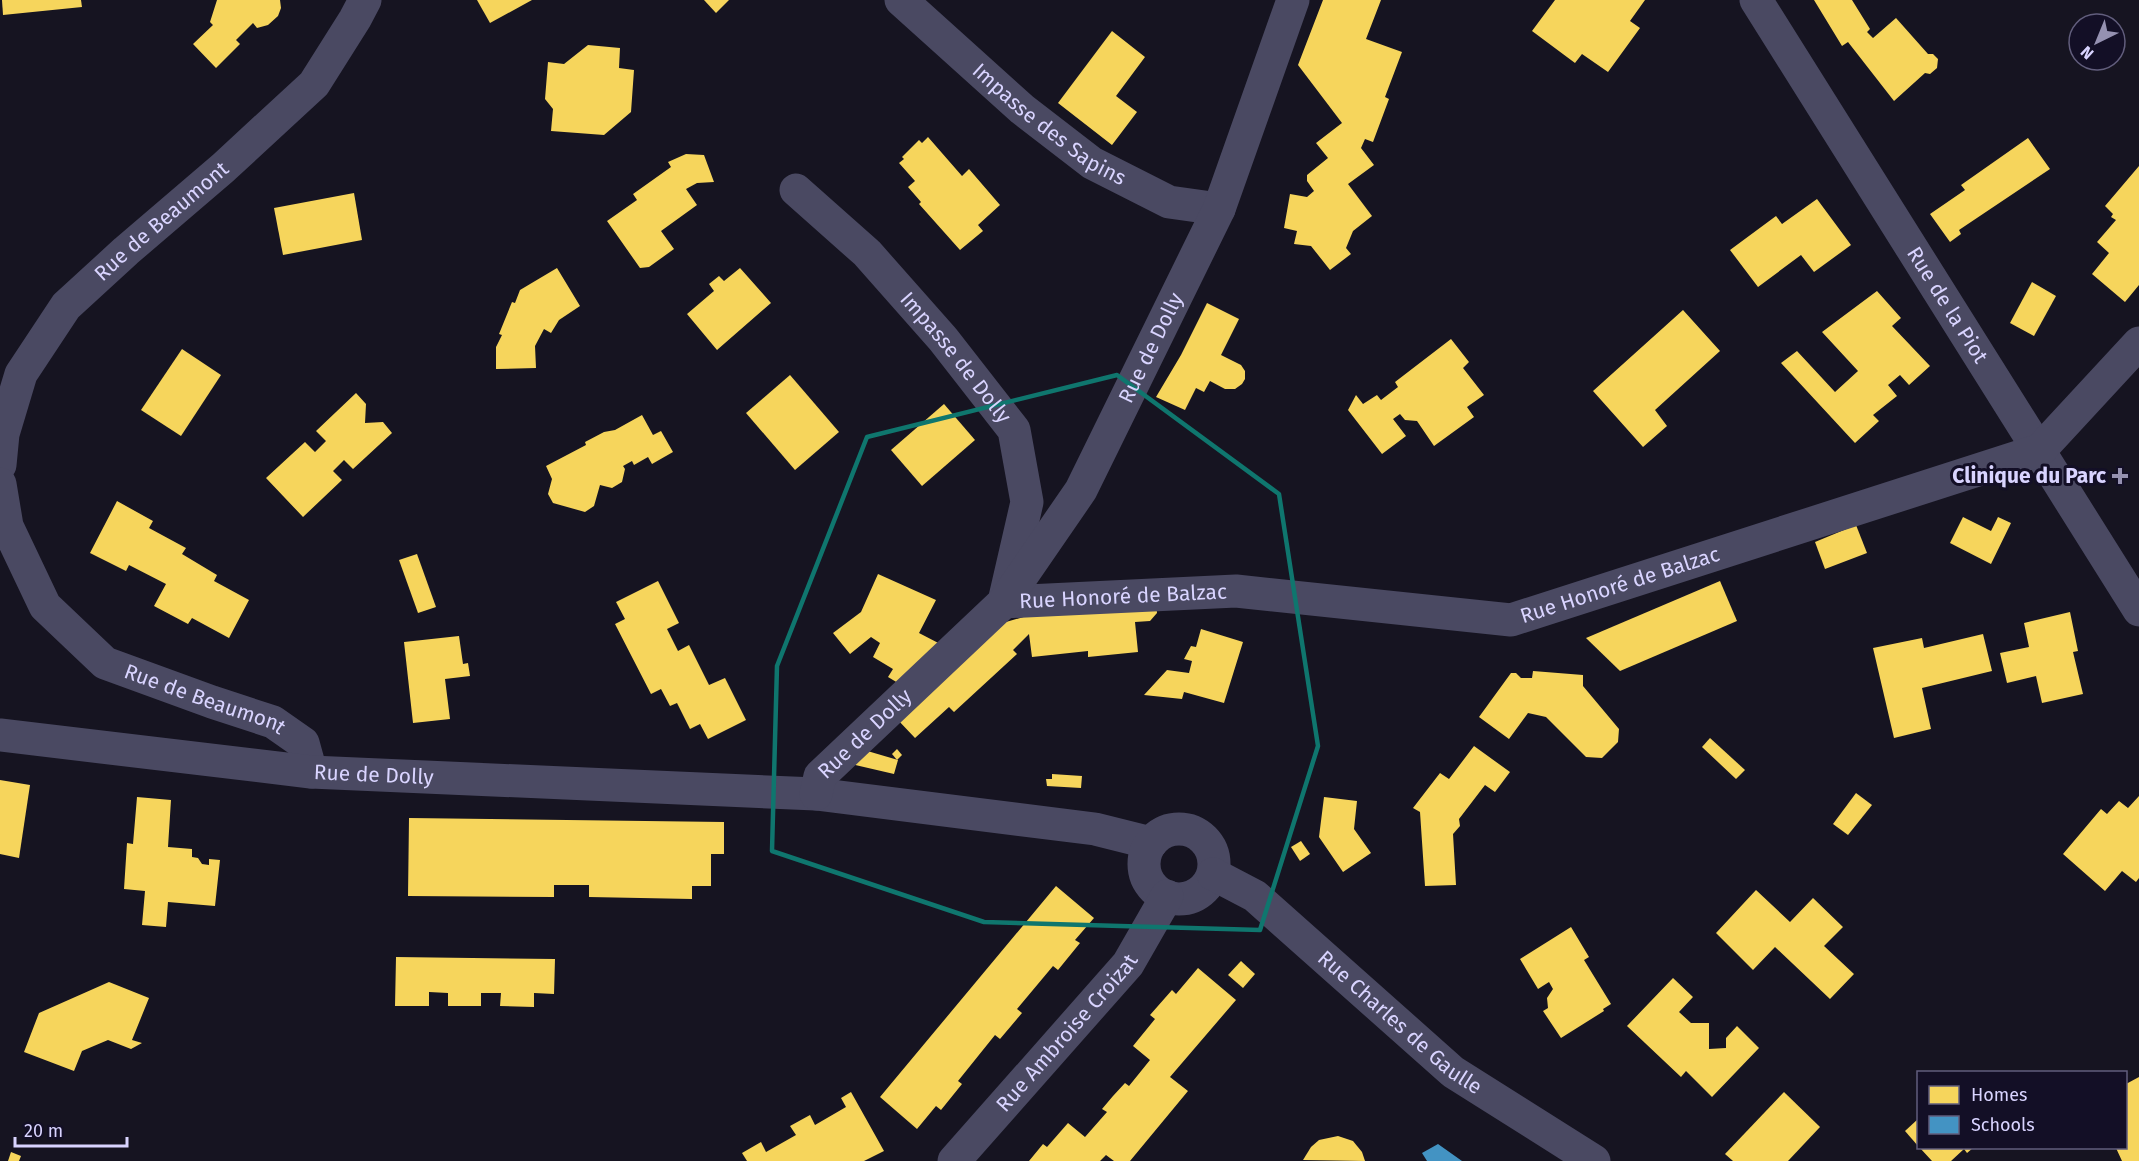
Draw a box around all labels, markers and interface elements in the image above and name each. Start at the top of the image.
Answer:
north arrow [2067,12,2127,72]
text: N [2077,42,2097,63]
street label: Impasse des Sapins [967,58,1130,191]
street label: Rue de Beaumont [89,156,234,287]
street label: Rue de la Piot [1901,242,1994,368]
street label: Impasse de Dolly [894,286,1017,429]
street label: Rue de Dolly [1113,288,1189,407]
place label: Clinique du Parc [1952,463,2106,489]
marker: Clinique du Parc [2111,467,2129,485]
street label: Rue Honoré de Balzac [1517,541,1723,629]
street label: Rue Honoré de Balzac [1019,578,1227,614]
street label: Rue de Beaumont [121,658,291,740]
street label: Rue de Dolly [812,683,918,784]
street label: Rue de Dolly [313,759,435,790]
street label: Rue Charles de Gaulle [1312,945,1487,1100]
street label: Rue Ambroise Croizat [991,949,1144,1117]
legend [1917,1071,2127,1149]
text: Homes [1971,1084,2027,1106]
scale bar [15,1110,128,1148]
text: Schools [1971,1114,2035,1136]
text: 20 m [24,1120,63,1142]

